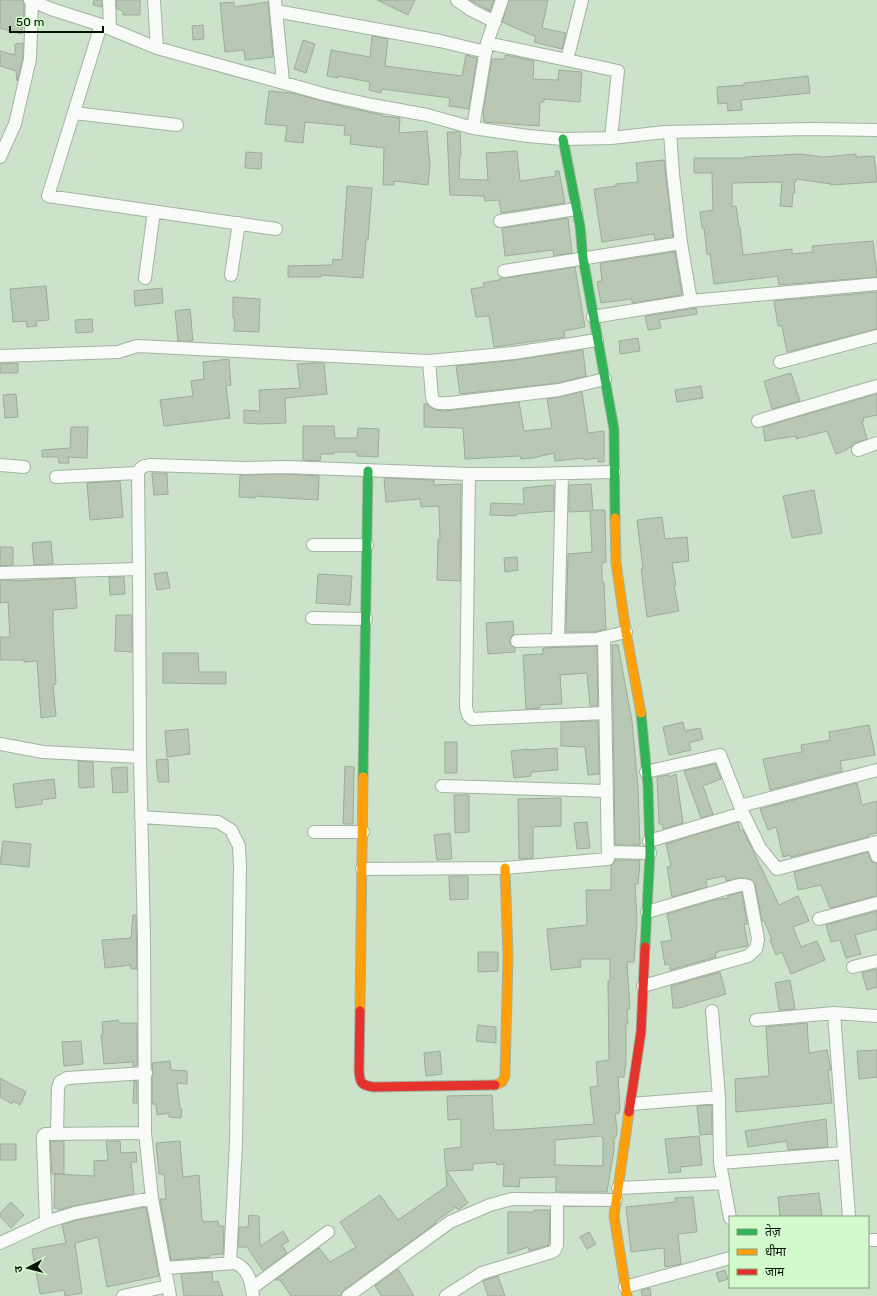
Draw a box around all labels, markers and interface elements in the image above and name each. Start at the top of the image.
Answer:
scale bar [10,8,103,34]
text: 50 m [16,15,44,29]
legend [729,1216,869,1288]
text: तेज़ [765,1224,782,1239]
text: धीमा [765,1244,787,1259]
north arrow [8,1248,48,1288]
text: उ [12,1265,25,1273]
text: जाम [765,1265,785,1279]

